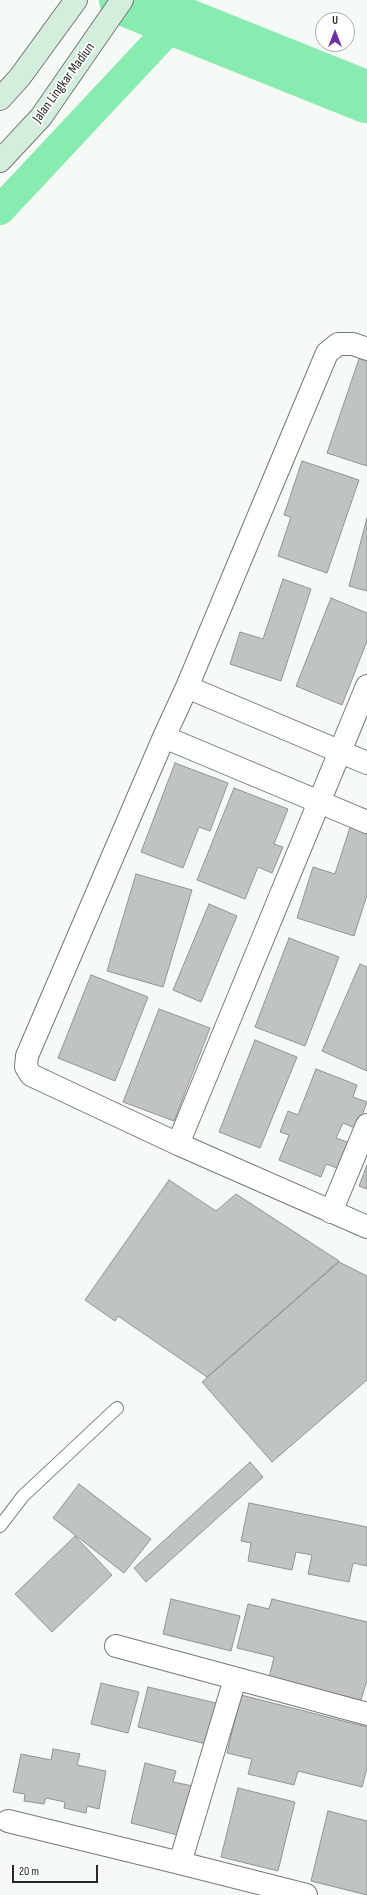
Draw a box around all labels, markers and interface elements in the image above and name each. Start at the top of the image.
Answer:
north arrow [315,12,355,52]
text: U [332,14,338,27]
street label: Jalan Lingkar Madiun [29,40,99,126]
scale bar [14,1857,100,1883]
text: 20 m [19,1864,39,1879]

